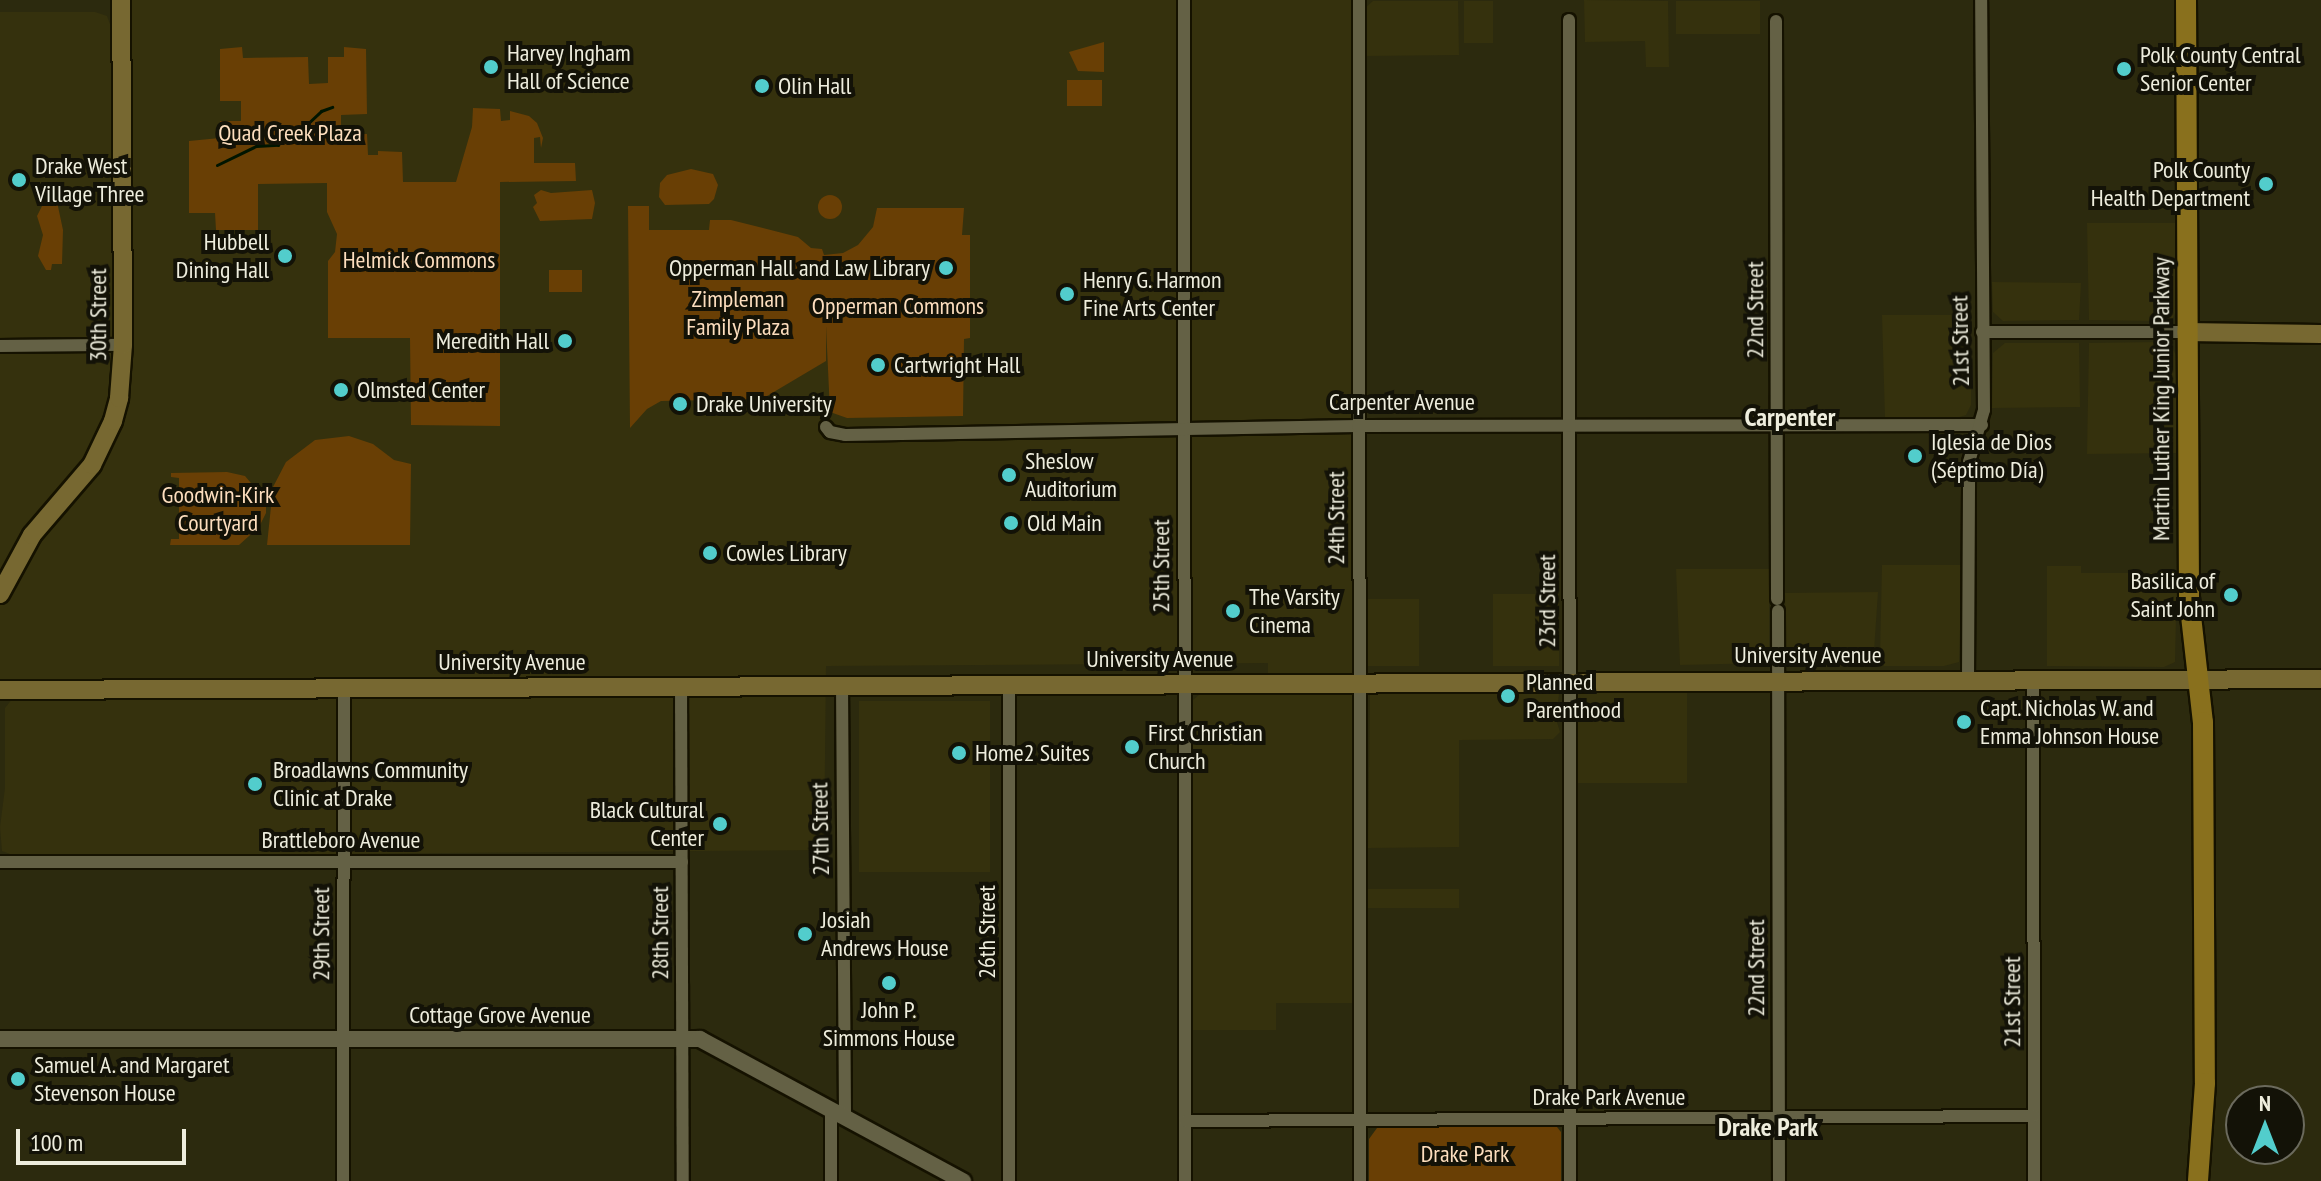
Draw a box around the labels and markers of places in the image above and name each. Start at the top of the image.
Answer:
place label: Harvey Ingham Hall of Science [507,39,631,95]
place label: Polk County Central Senior Center [2140,41,2302,97]
marker: Harvey Ingham Hall of Science [482,58,500,76]
marker: Polk County Central Senior Center [2115,60,2133,78]
place label: Olin Hall [778,72,851,100]
marker: Olin Hall [753,77,771,95]
place label: Drake West Village Three [35,152,145,208]
place label: Polk County Health Department [2091,156,2250,212]
marker: Drake West Village Three [10,171,28,189]
marker: Polk County Health Department [2257,175,2275,193]
place label: Hubbell Dining Hall [176,228,269,284]
marker: Hubbell Dining Hall [276,247,294,265]
place label: Opperman Hall and Law Library [668,254,930,282]
marker: Opperman Hall and Law Library [937,259,955,277]
place label: Henry G. Harmon Fine Arts Center [1083,266,1224,322]
marker: Henry G. Harmon Fine Arts Center [1058,285,1076,303]
place label: Meredith Hall [436,327,549,355]
marker: Meredith Hall [556,332,574,350]
place label: Cartwright Hall [894,351,1020,379]
marker: Cartwright Hall [869,356,887,374]
place label: Olmsted Center [357,376,485,404]
marker: Olmsted Center [332,381,350,399]
place label: Drake University [696,390,832,418]
marker: Drake University [671,395,689,413]
place label: Iglesia de Dios (Séptimo Día) [1931,428,2052,484]
place label: Sheslow Auditorium [1025,447,1117,503]
marker: Iglesia de Dios (Séptimo Día) [1906,447,1924,465]
marker: Sheslow Auditorium [1000,466,1018,484]
place label: Old Main [1027,509,1102,537]
marker: Old Main [1002,514,1020,532]
place label: Cowles Library [726,539,847,567]
marker: Cowles Library [701,544,719,562]
place label: Basilica of Saint John [2130,567,2215,623]
place label: The Varsity Cinema [1249,583,1340,639]
marker: Basilica of Saint John [2222,586,2240,604]
marker: The Varsity Cinema [1224,602,1242,620]
place label: Planned Parenthood [1526,668,1621,724]
marker: Planned Parenthood [1497,685,1519,707]
place label: Capt. Nicholas W. and Emma Johnson House [1980,694,2159,750]
marker: Capt. Nicholas W. and Emma Johnson House [1955,713,1973,731]
place label: First Christian Church [1148,719,1263,775]
marker: First Christian Church [1123,738,1141,756]
place label: Home2 Suites [975,739,1090,767]
marker: Home2 Suites [950,744,968,762]
place label: Broadlawns Community Clinic at Drake [273,756,468,812]
marker: Broadlawns Community Clinic at Drake [244,773,266,795]
place label: Black Cultural Center [589,796,704,852]
marker: Black Cultural Center [711,815,729,833]
place label: Josiah Andrews House [821,906,949,962]
marker: Josiah Andrews House [796,925,814,943]
marker: John P. Simmons House [880,974,898,992]
place label: John P. Simmons House [823,996,955,1052]
place label: Samuel A. and Margaret Stevenson House [34,1051,232,1107]
marker: Samuel A. and Margaret Stevenson House [9,1070,27,1088]

